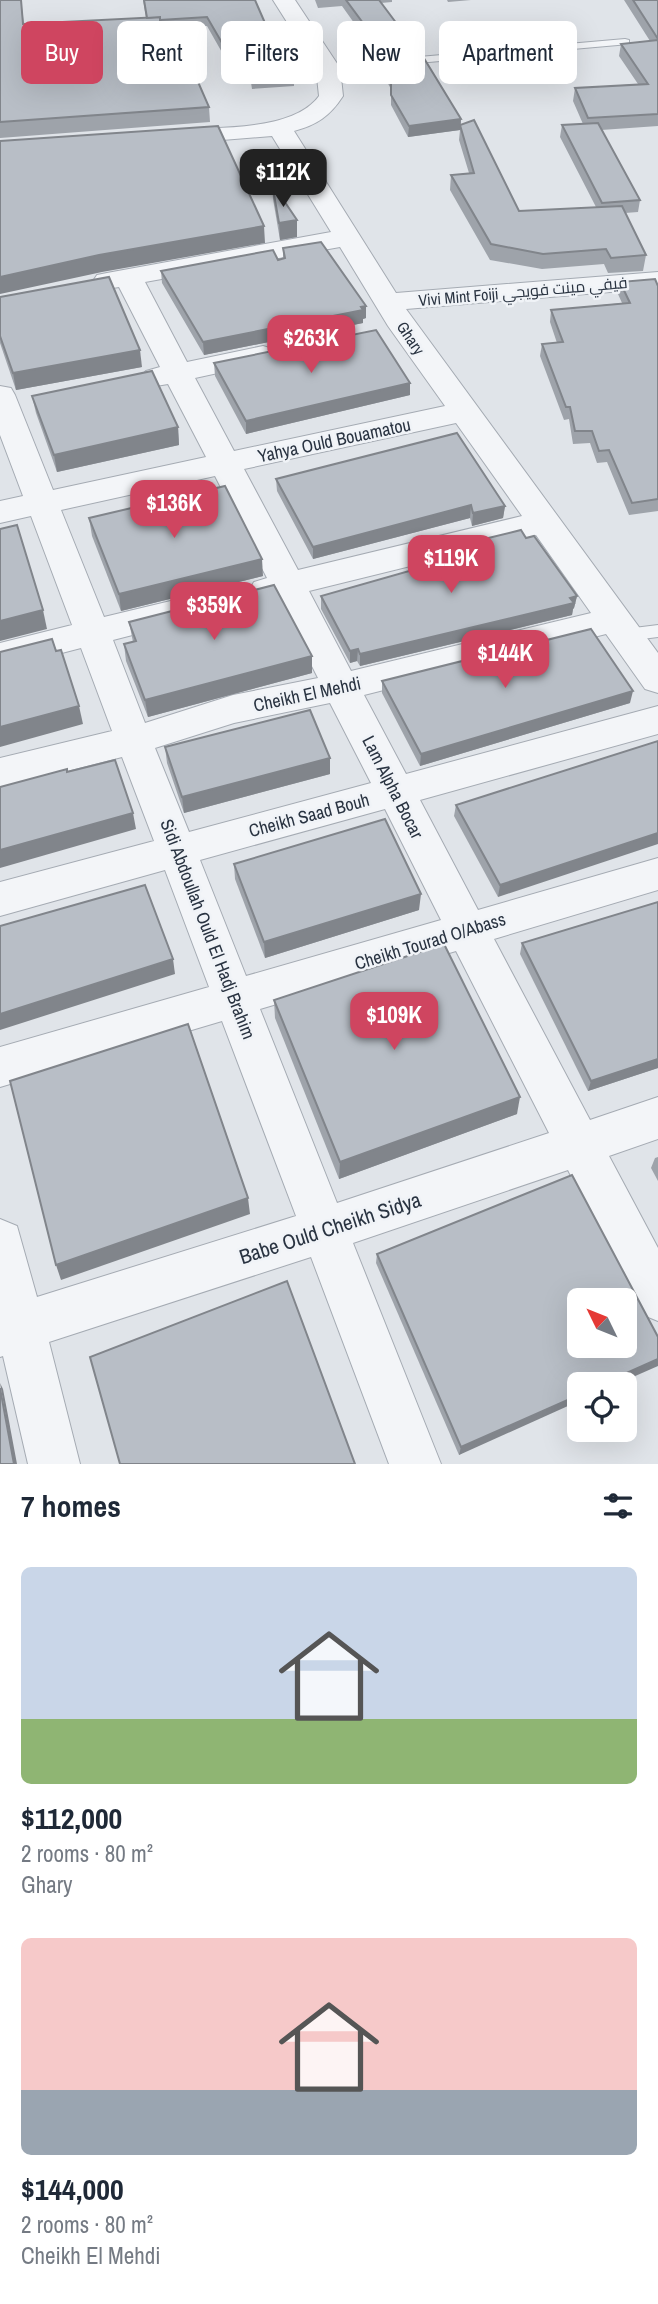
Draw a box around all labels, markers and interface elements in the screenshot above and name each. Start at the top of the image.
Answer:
chip: Buy [21,21,103,84]
chip: Rent [117,21,207,84]
chip: Filters [221,21,323,84]
chip: New [337,21,425,84]
chip: Apartment [439,21,577,84]
pin: $112K [234,150,332,209]
text: $112K [256,156,310,187]
street label: Vivi Mint Foiji فيفي مينت فويجي [418,271,629,314]
pin: $263K [262,316,360,375]
street label: Ghary [392,317,430,359]
text: $263K [283,322,339,353]
street label: Yahya Ould Bouamatou [255,412,413,468]
pin: $136K [125,480,223,540]
text: $136K [146,487,202,518]
pin: $119K [402,536,500,595]
text: $119K [424,542,478,573]
pin: $359K [165,582,263,642]
text: $359K [186,589,242,620]
pin: $144K [456,630,554,690]
text: $144K [477,637,533,668]
street label: Cheikh El Mehdi [251,670,363,718]
street label: Lam Alpha Bocar [356,731,430,843]
street label: Cheikh Saad Bouh [246,787,372,843]
street label: Sidi Abdoullah Ould El Hadj Brahim [154,815,262,1043]
street label: Cheikh Tourad O/Abass [352,906,508,976]
pin: $109K [345,992,443,1052]
text: $109K [366,999,422,1030]
street label: Babe Ould Cheikh Sidya [235,1185,425,1271]
north arrow [567,1288,637,1358]
map controls [567,1288,637,1442]
button: locate [567,1372,637,1442]
text: 7 homes [21,1486,121,1526]
icon: filters [599,1487,637,1525]
icon: home [266,1613,392,1739]
text: $112,000 [21,1798,122,1838]
text: 2 rooms · 80 m² [21,1838,153,1869]
text: Ghary [21,1869,72,1900]
icon: home [266,1984,392,2110]
text: $144,000 [21,2169,124,2209]
text: 2 rooms · 80 m² [21,2209,153,2240]
text: Cheikh El Mehdi [21,2240,160,2271]

